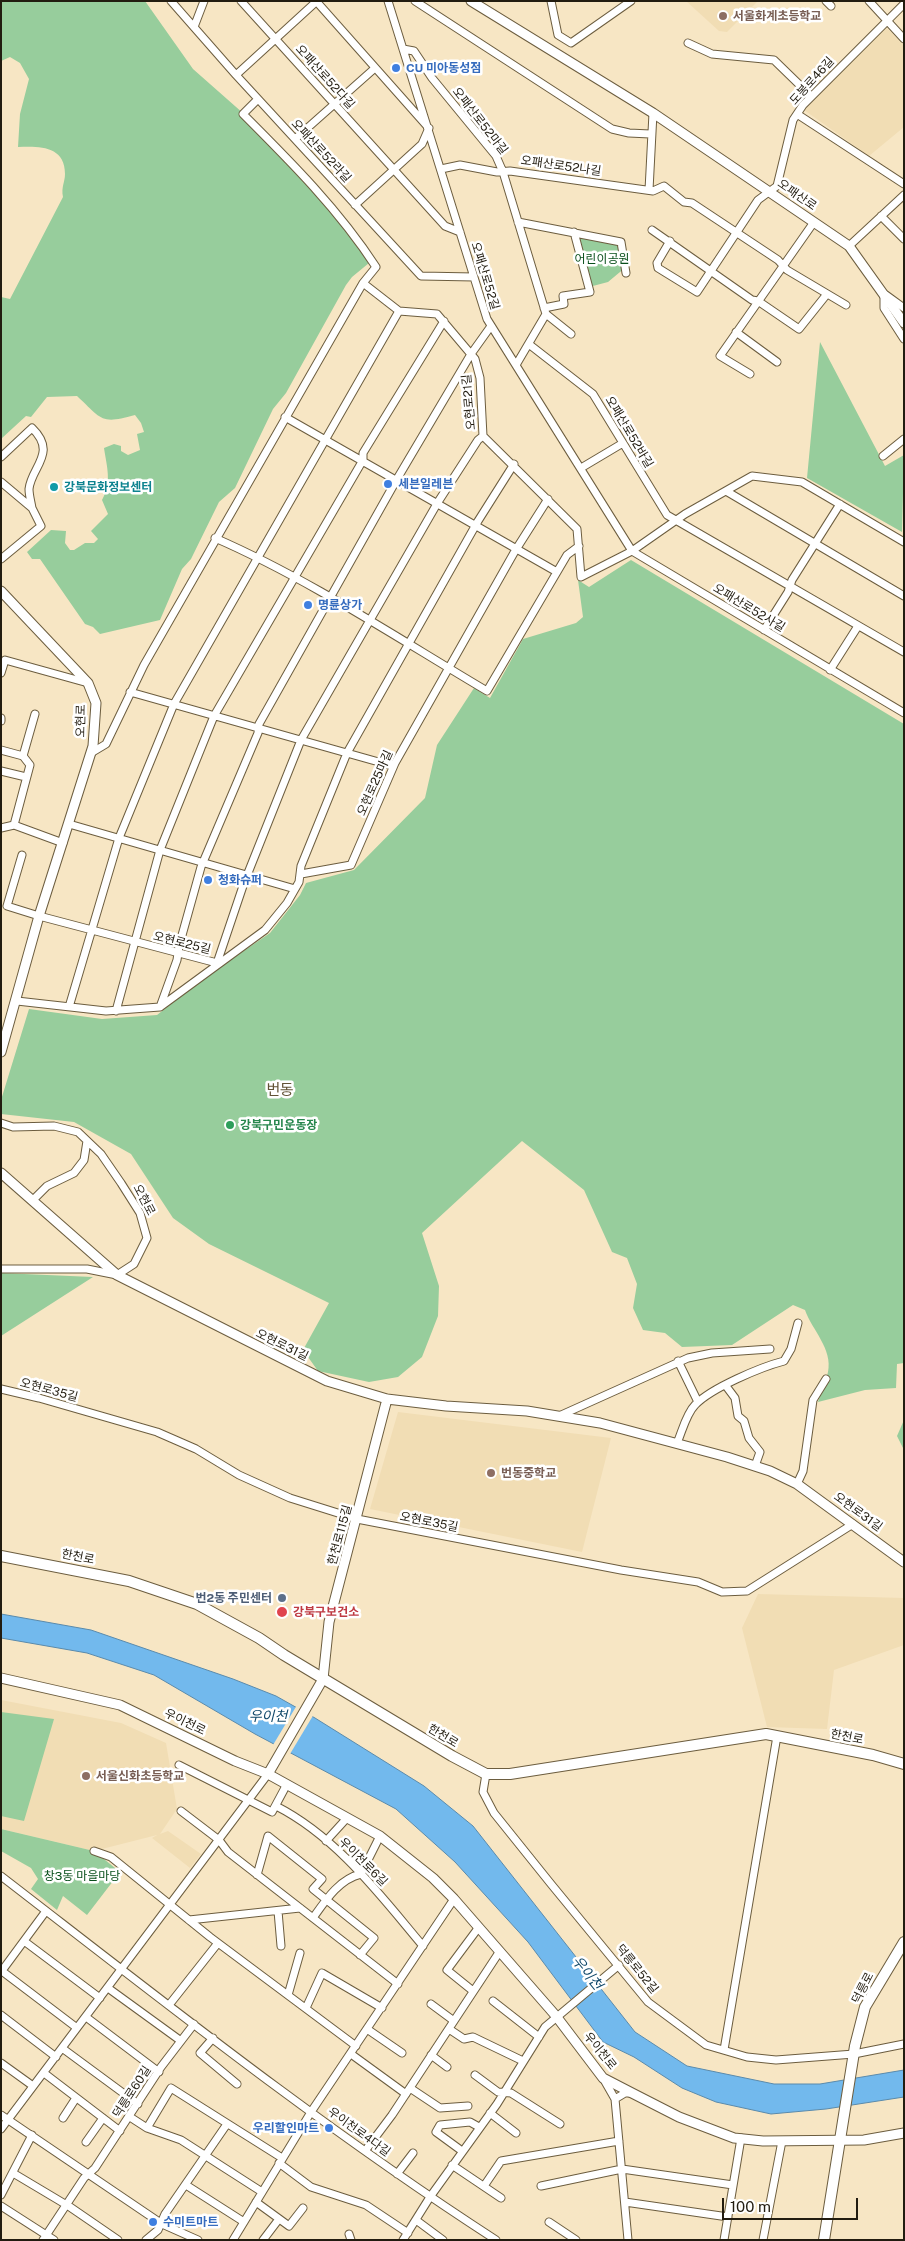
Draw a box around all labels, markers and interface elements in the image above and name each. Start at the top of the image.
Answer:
place label: 서울화계초등학교 [733,9,821,23]
marker: 서울화계초등학교 [717,10,729,22]
street label: 오패산로52다길 [293,42,357,112]
street label: 도봉로46길 [787,54,837,108]
place label: CU 미아동성점 [406,61,481,75]
marker: CU 미아동성점 [390,62,402,74]
street label: 오패산로52마길 [449,85,511,157]
street label: 오패산로52라길 [288,116,354,186]
street label: 오패산로52나길 [520,153,602,179]
street label: 오패산로 [775,176,819,214]
street label: 오패산로52길 [468,240,502,312]
park label: 어린이공원 [574,252,630,266]
street label: 오현로21길 [459,373,479,431]
street label: 오패산로52바길 [602,394,656,470]
place label: 세븐일레븐 [398,477,453,491]
marker: 세븐일레븐 [382,478,394,490]
place label: 강북문화정보센터 [64,480,152,494]
marker: 강북문화정보센터 [48,481,60,493]
street label: 오패산로52사길 [711,581,787,635]
place label: 명륜상가 [318,598,362,612]
marker: 명륜상가 [302,599,314,611]
street label: 오현로 [74,704,88,738]
street label: 오현로25마길 [354,748,396,818]
place label: 청화슈퍼 [218,873,262,887]
marker: 청화슈퍼 [202,874,214,886]
street label: 오현로25길 [152,929,212,957]
district label: 번동 [266,1081,294,1099]
place label: 강북구민운동장 [240,1118,317,1132]
marker: 강북구민운동장 [224,1119,236,1131]
street label: 오현로 [130,1182,158,1218]
street label: 오현로31길 [253,1326,311,1364]
street label: 오현로35길 [18,1375,80,1405]
place label: 번동중학교 [501,1466,556,1480]
marker: 번동중학교 [485,1467,497,1479]
street label: 오현로31길 [831,1490,885,1534]
street label: 한천로115길 [325,1503,355,1567]
street label: 오현로35길 [398,1509,460,1535]
street label: 한천로 [60,1547,96,1567]
place label: 번2동 주민센터 [195,1591,272,1605]
marker: 번2동 주민센터 [276,1592,288,1604]
marker: 강북구보건소 [275,1605,289,1619]
place label: 강북구보건소 [293,1605,359,1619]
street label: 우이천로 [162,1706,208,1738]
water label: 우이천 [249,1709,287,1725]
street label: 한천로 [425,1721,461,1751]
street label: 한천로 [829,1727,865,1747]
place label: 서울신화초등학교 [96,1769,184,1783]
marker: 서울신화초등학교 [80,1770,92,1782]
street label: 우이천로6길 [336,1835,390,1889]
park label: 창3동 마을마당 [44,1869,120,1883]
street label: 덕릉로52길 [613,1942,661,1996]
water label: 우이천 [568,1953,606,1993]
street label: 덕릉로 [849,1970,877,2006]
street label: 우이천로 [581,2029,619,2073]
street label: 덕릉로60길 [110,2063,154,2121]
street label: 우이천로4다길 [325,2104,393,2160]
place label: 우리할인마트 [253,2121,319,2135]
marker: 우리할인마트 [323,2122,335,2134]
scale bar [725,2188,861,2220]
text: 100 m [730,2198,771,2215]
place label: 수미트마트 [163,2215,218,2229]
marker: 수미트마트 [147,2216,159,2228]

